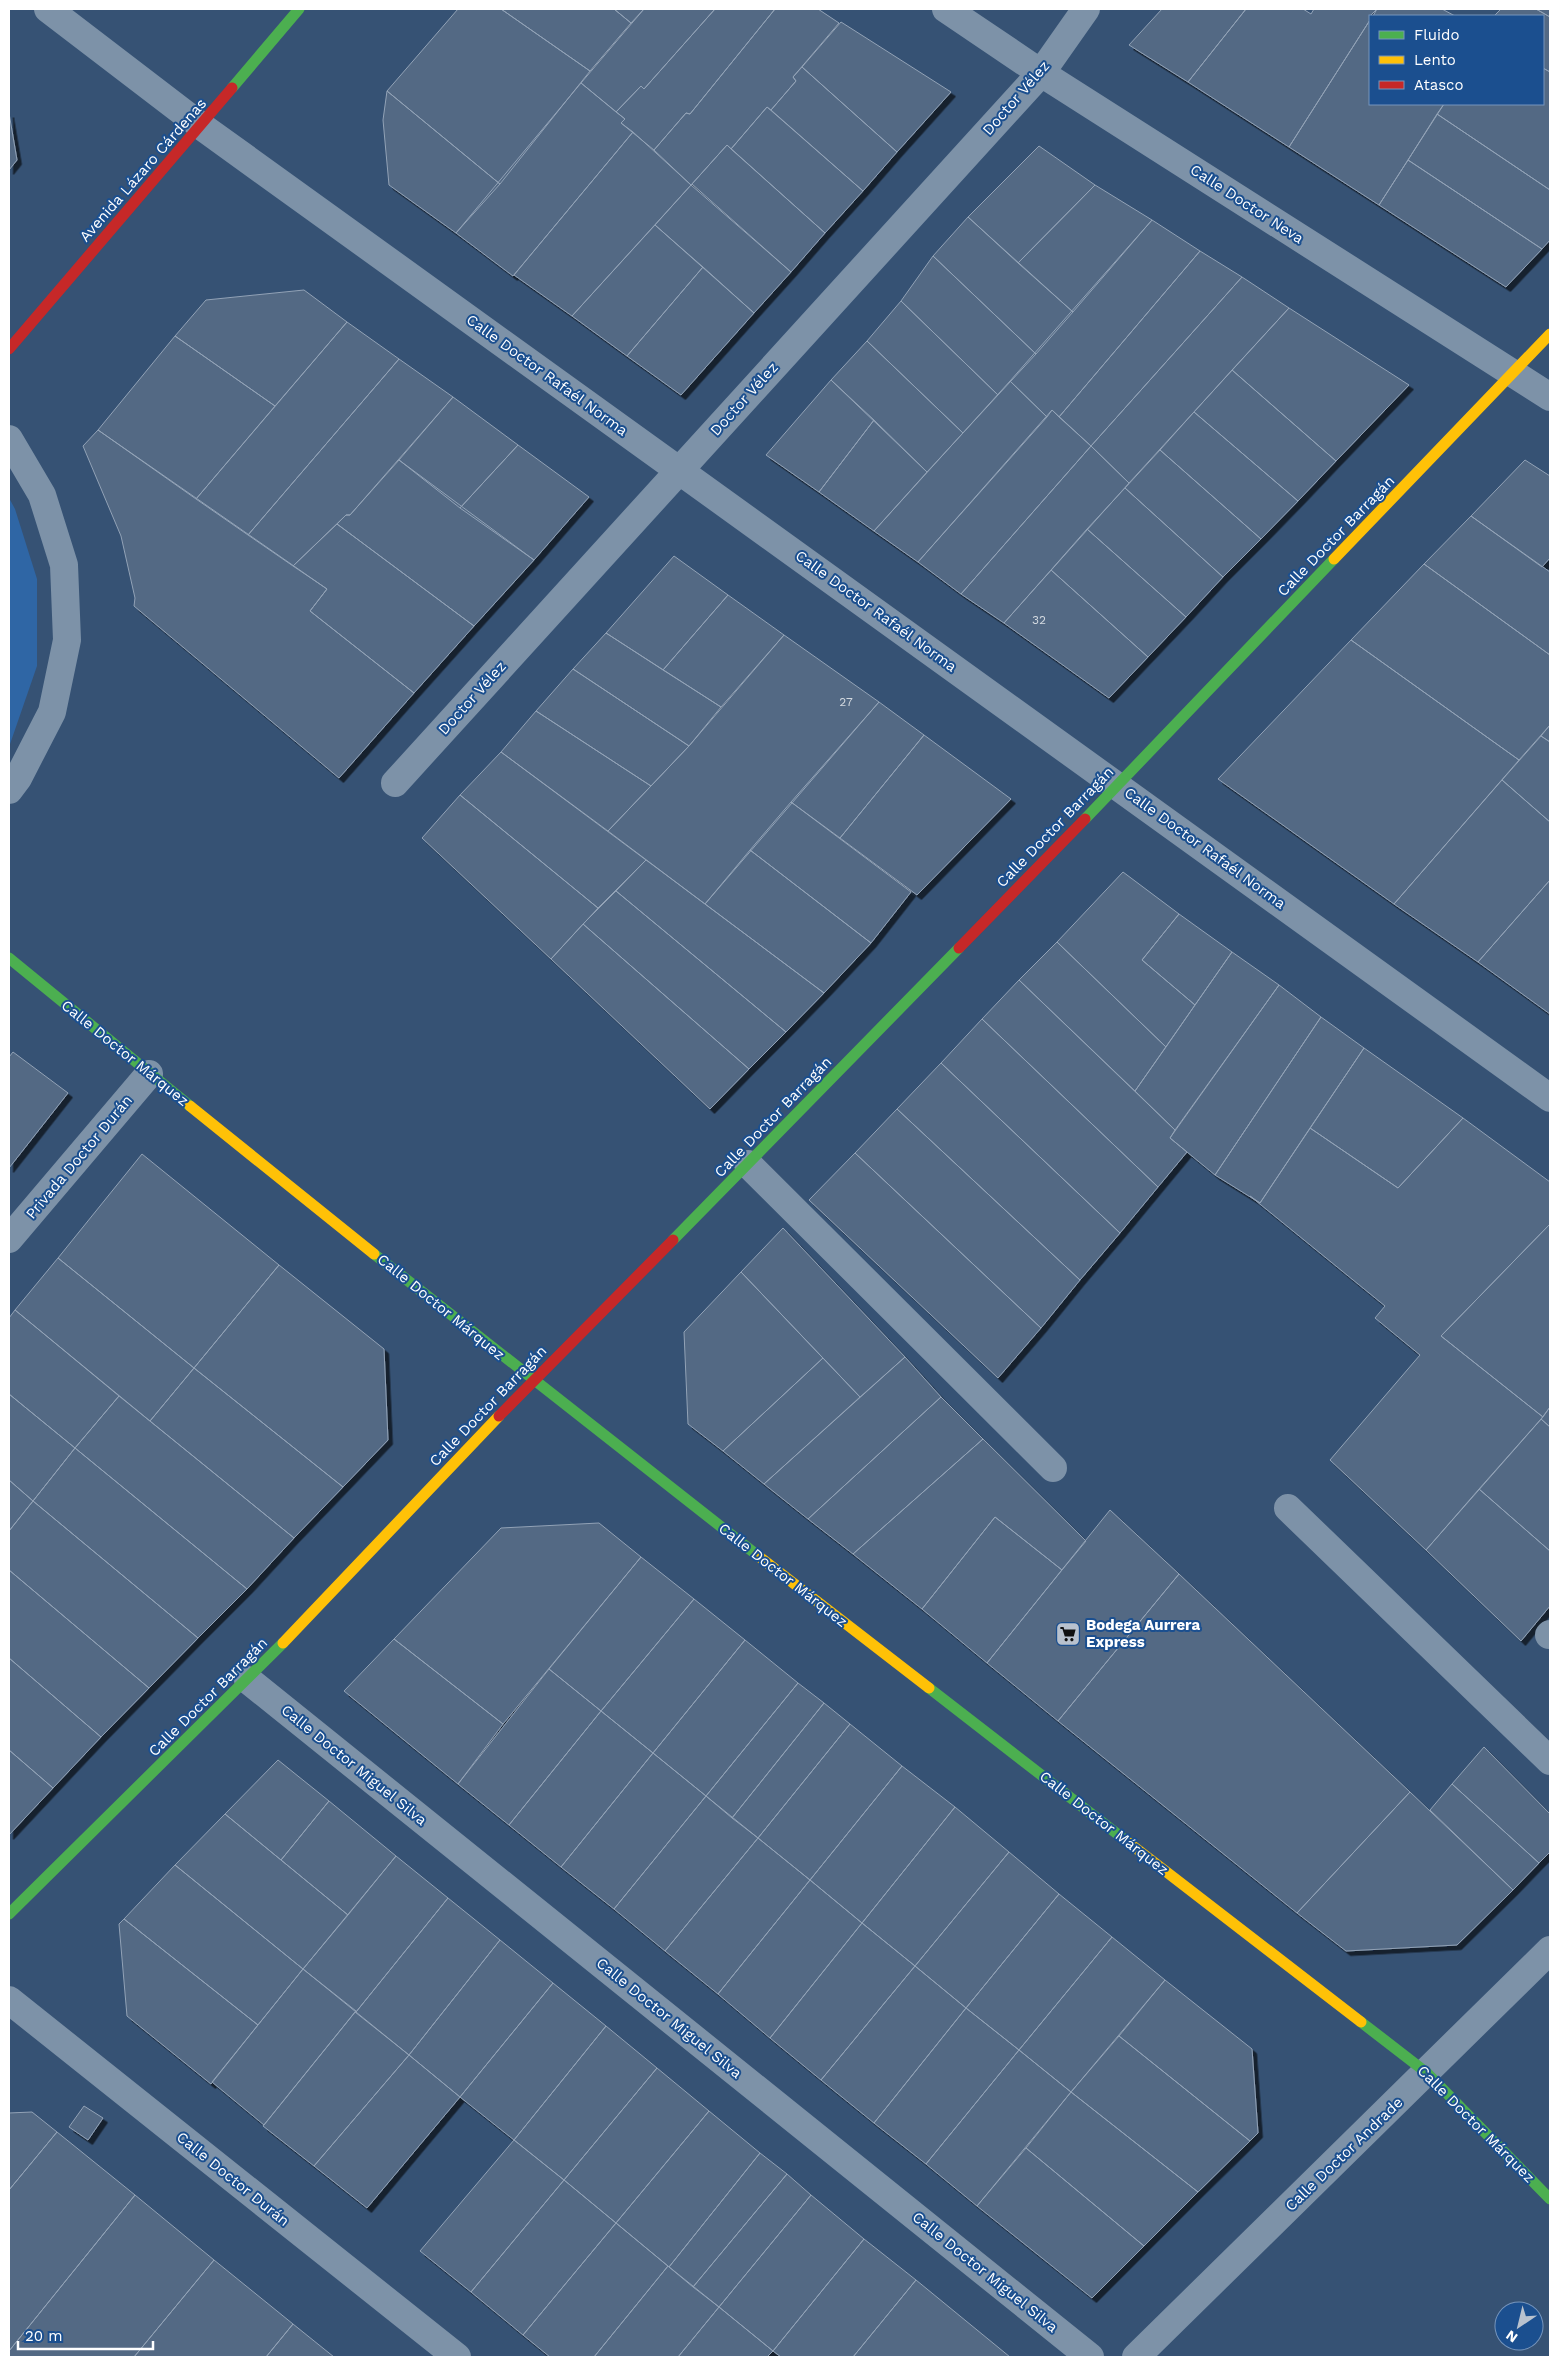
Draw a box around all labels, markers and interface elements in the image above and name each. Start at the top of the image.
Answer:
legend [1369,15,1544,105]
text: Fluido [1414,26,1459,44]
text: Lento [1414,51,1456,69]
street label: Doctor Vélez [979,57,1053,139]
text: Atasco [1414,76,1463,94]
street label: Avenida Lázaro Cárdenas [76,95,210,245]
street label: Calle Doctor Neva [1187,161,1307,248]
street label: Calle Doctor Rafaél Norma [463,310,632,440]
street label: Doctor Vélez [706,358,782,440]
street label: Calle Doctor Barragán [1274,472,1398,600]
street label: Calle Doctor Rafaél Norma [792,546,961,676]
house number: 32 [1032,613,1046,627]
street label: Doctor Vélez [434,657,510,739]
house number: 27 [839,695,853,709]
street label: Calle Doctor Barragán [993,763,1117,891]
street label: Calle Doctor Rafaél Norma [1121,783,1290,913]
street label: Calle Doctor Márquez [58,996,192,1110]
street label: Calle Doctor Barragán [711,1053,835,1181]
street label: Privada Doctor Durán [22,1091,136,1223]
street label: Calle Doctor Márquez [374,1250,508,1364]
street label: Calle Doctor Barragán [426,1342,550,1470]
street label: Calle Doctor Márquez [715,1519,851,1631]
place label: Bodega Aurrera Express [1086,1616,1200,1651]
supermarket icon: Bodega Aurrera Express [1055,1621,1081,1647]
street label: Calle Doctor Barragán [145,1634,271,1760]
street label: Calle Doctor Miguel Silva [278,1701,431,1830]
street label: Calle Doctor Márquez [1036,1767,1172,1879]
street label: Calle Doctor Miguel Silva [593,1954,746,2083]
street label: Calle Doctor Márquez [1414,2062,1538,2186]
street label: Calle Doctor Andrade [1281,2093,1407,2215]
street label: Calle Doctor Durán [173,2128,293,2230]
street label: Calle Doctor Miguel Silva [909,2208,1062,2337]
north arrow [1494,2301,1544,2351]
scale bar [18,2318,152,2350]
text: 20 m [25,2327,63,2345]
text: N [1503,2327,1520,2346]

